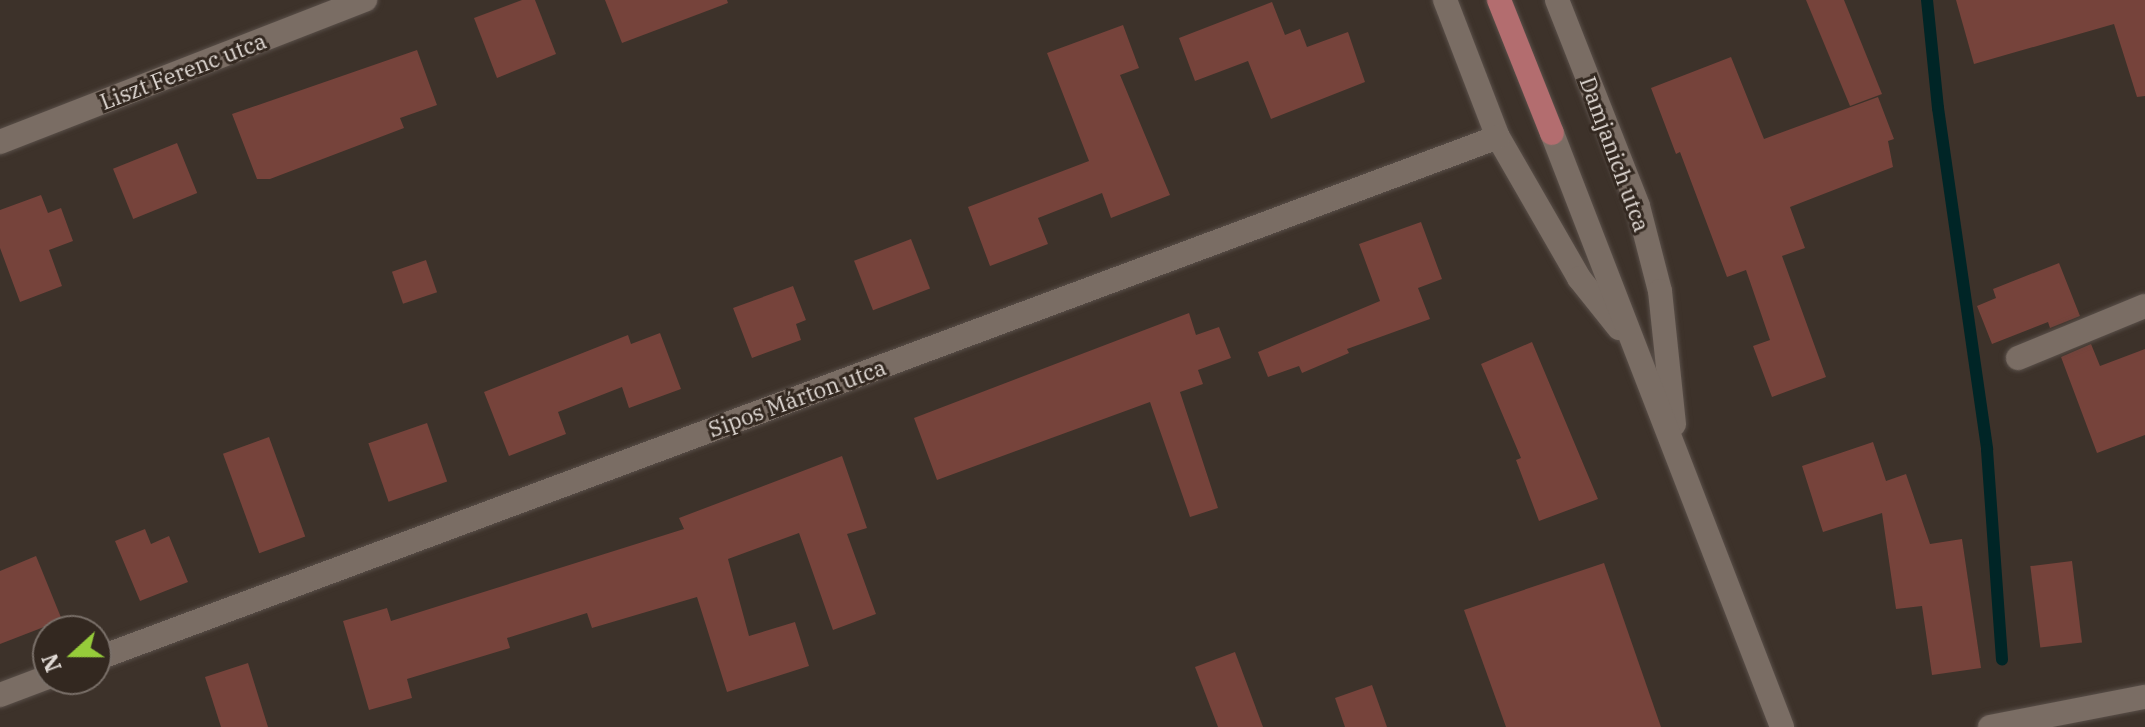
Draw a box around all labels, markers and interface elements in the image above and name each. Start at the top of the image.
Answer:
street label: Liszt Ferenc utca [96,27,270,115]
street label: Damjanich utca [1575,73,1655,235]
street label: Sipos Márton utca [705,354,889,442]
north arrow [32,615,112,695]
text: N [34,650,68,676]

